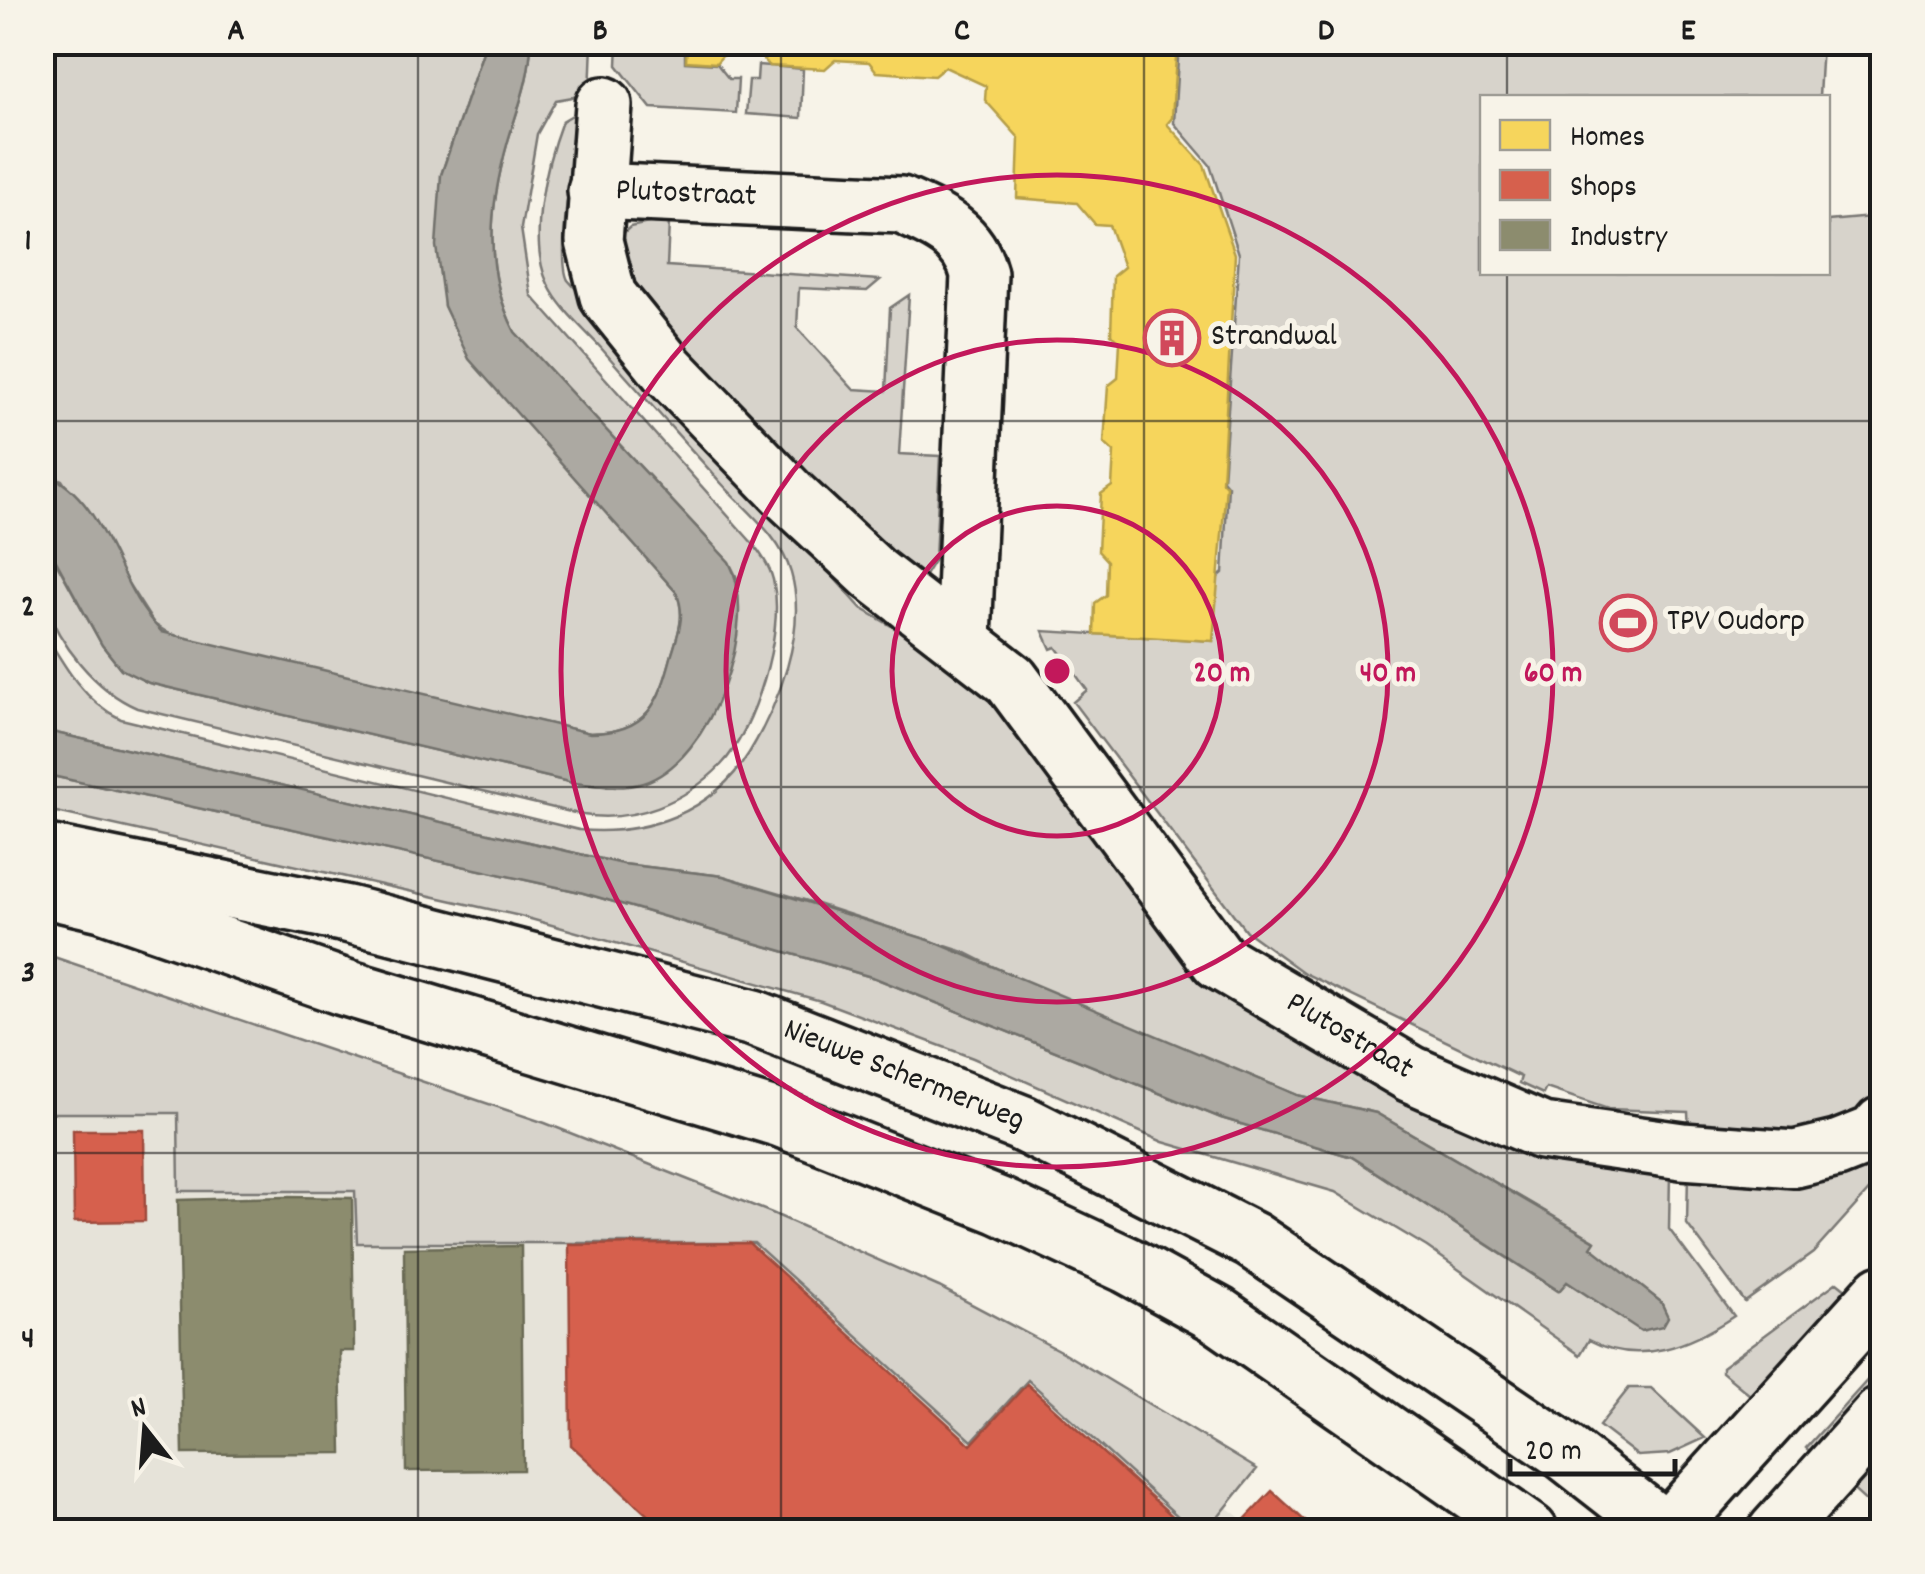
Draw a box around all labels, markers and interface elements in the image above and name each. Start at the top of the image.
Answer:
text: A [227,10,245,56]
text: B [592,10,608,56]
text: C [954,10,970,56]
text: D [1318,10,1335,56]
text: E [1681,10,1696,56]
legend [1480,95,1830,275]
text: Homes [1570,118,1645,161]
text: Shops [1570,168,1637,211]
street label: Plutostraat [614,169,758,221]
text: Industry [1570,218,1668,261]
text: 1 [24,220,32,266]
building icon: Strandwal [1142,308,1202,368]
place label: Strandwal [1211,315,1337,361]
text: 2 [21,586,35,632]
sports icon: TPV Oudorp [1598,593,1658,653]
place label: TPV Oudorp [1667,600,1805,646]
centre of rings [1039,653,1075,689]
text: 20 m [1194,654,1250,697]
text: 40 m [1360,654,1416,697]
text: 60 m [1524,654,1582,697]
text: 3 [21,952,35,998]
street label: Plutostraat [1276,982,1422,1093]
street label: Nieuwe Schermerweg [776,1009,1031,1145]
text: 4 [21,1318,35,1364]
north arrow [95,1379,195,1479]
text: N [127,1389,152,1431]
scale bar [1510,1414,1675,1476]
text: 20 m [1525,1432,1582,1475]

